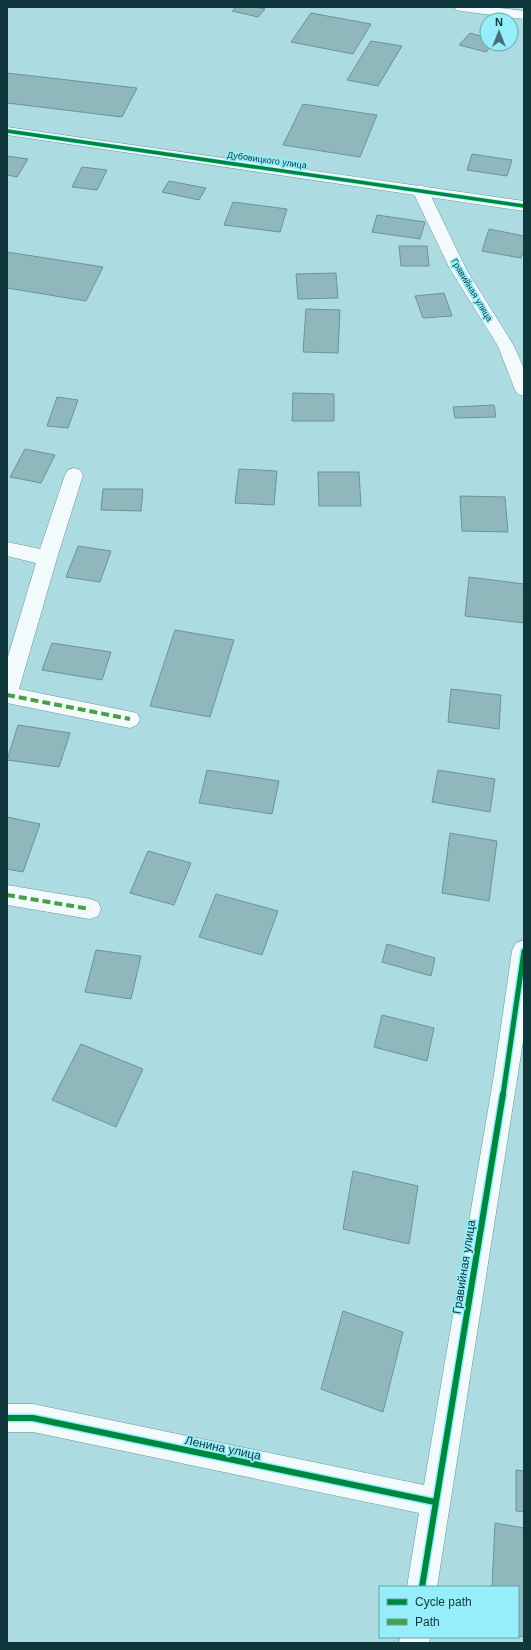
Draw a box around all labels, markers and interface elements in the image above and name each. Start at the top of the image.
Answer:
north arrow [479,12,519,52]
text: N [495,16,503,28]
street label: Дубовицкого улица [226,149,308,171]
street label: Гравийная улица [449,257,495,323]
street label: Гравийная улица [450,1219,478,1315]
street label: Ленина улица [184,1433,263,1463]
legend [379,1586,519,1638]
text: Cycle path [415,1595,472,1609]
text: Path [415,1615,440,1629]

